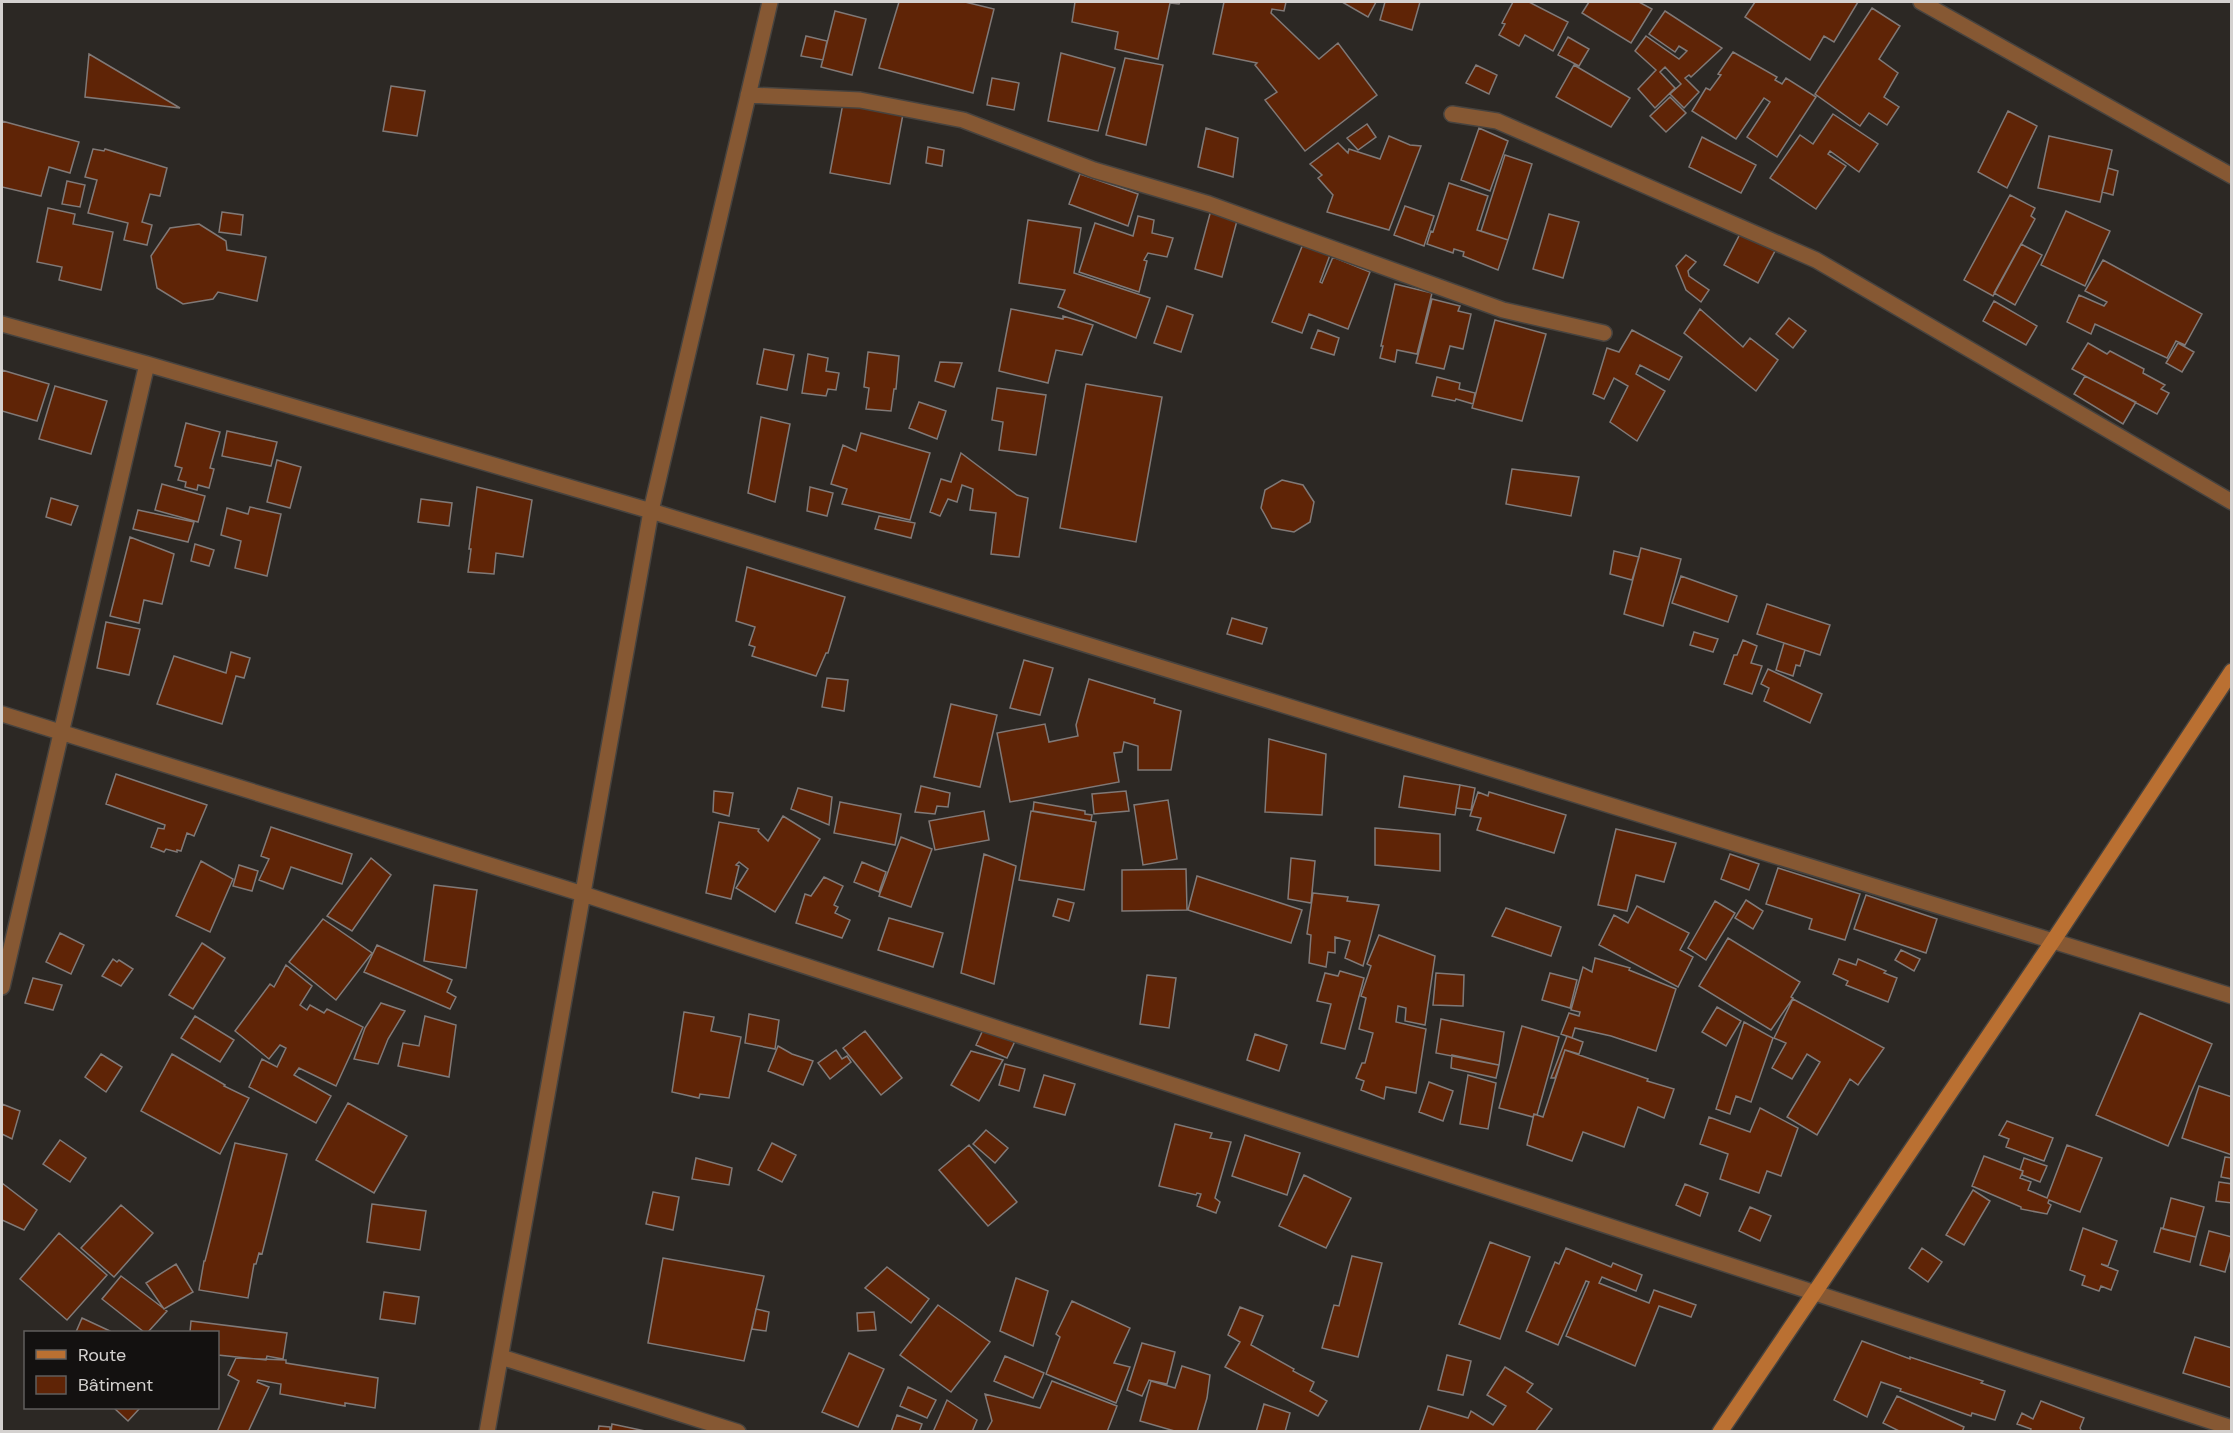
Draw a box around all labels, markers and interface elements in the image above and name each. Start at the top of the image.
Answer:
legend [24,1331,219,1409]
text: Route [78,1343,126,1367]
text: Bâtiment [78,1373,153,1397]

